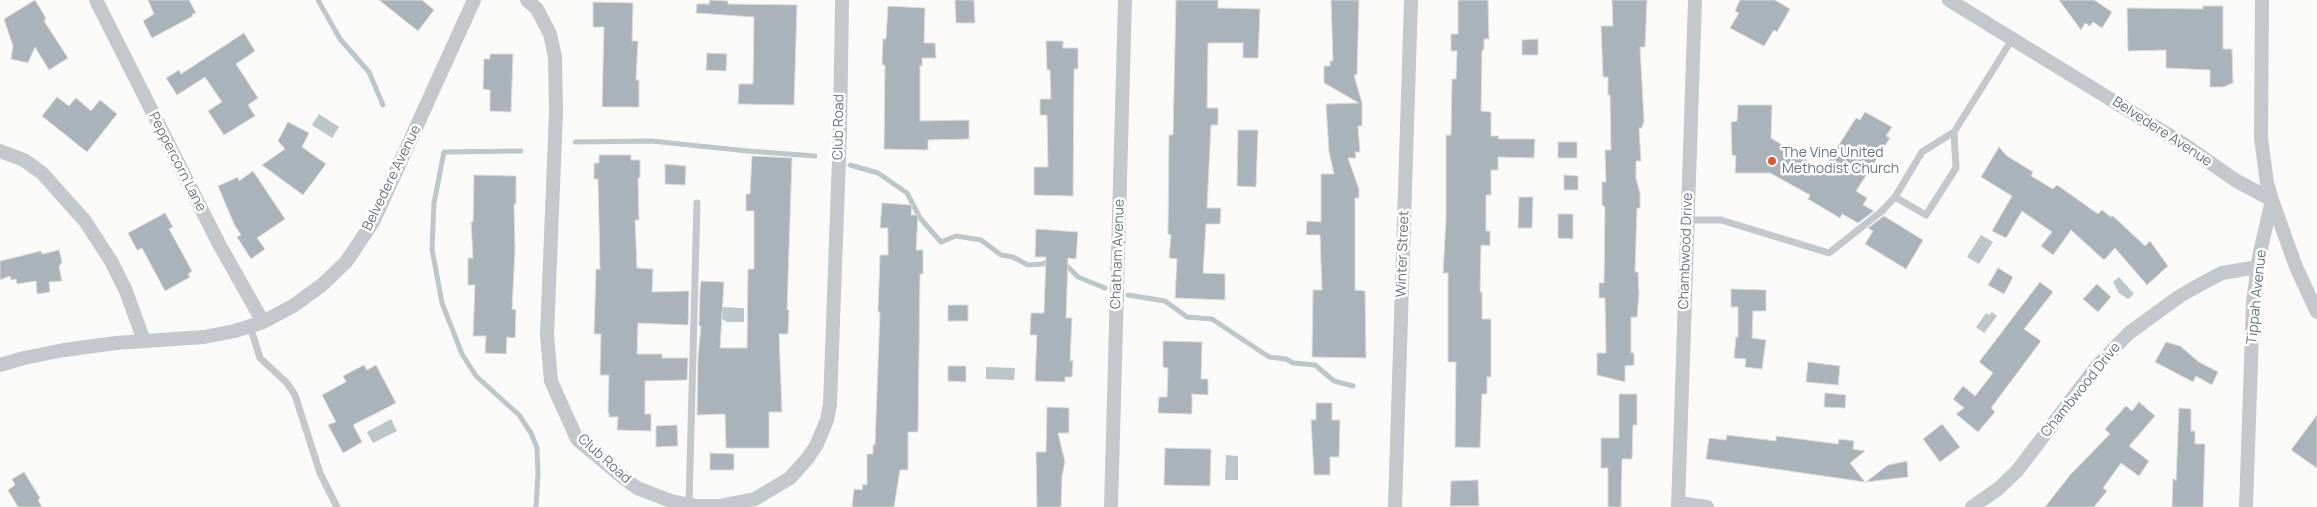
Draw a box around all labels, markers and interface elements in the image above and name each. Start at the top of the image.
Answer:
street label: Club Road [830,94,848,160]
street label: Belvedere Avenue [2109,94,2215,170]
street label: Peppercorn Lane [145,109,209,215]
street label: Belvedere Avenue [359,122,425,234]
place label: The Vine United Methodist Church [1782,145,1899,178]
marker: The Vine United Methodist Church [1766,155,1778,167]
street label: Chambwood Drive [1676,192,1696,310]
street label: Chatham Avenue [1108,199,1128,309]
street label: Winter Street [1393,210,1413,298]
street label: Tippah Avenue [2244,249,2270,345]
street label: Chambwood Drive [2038,339,2124,441]
street label: Club Road [574,431,634,487]

